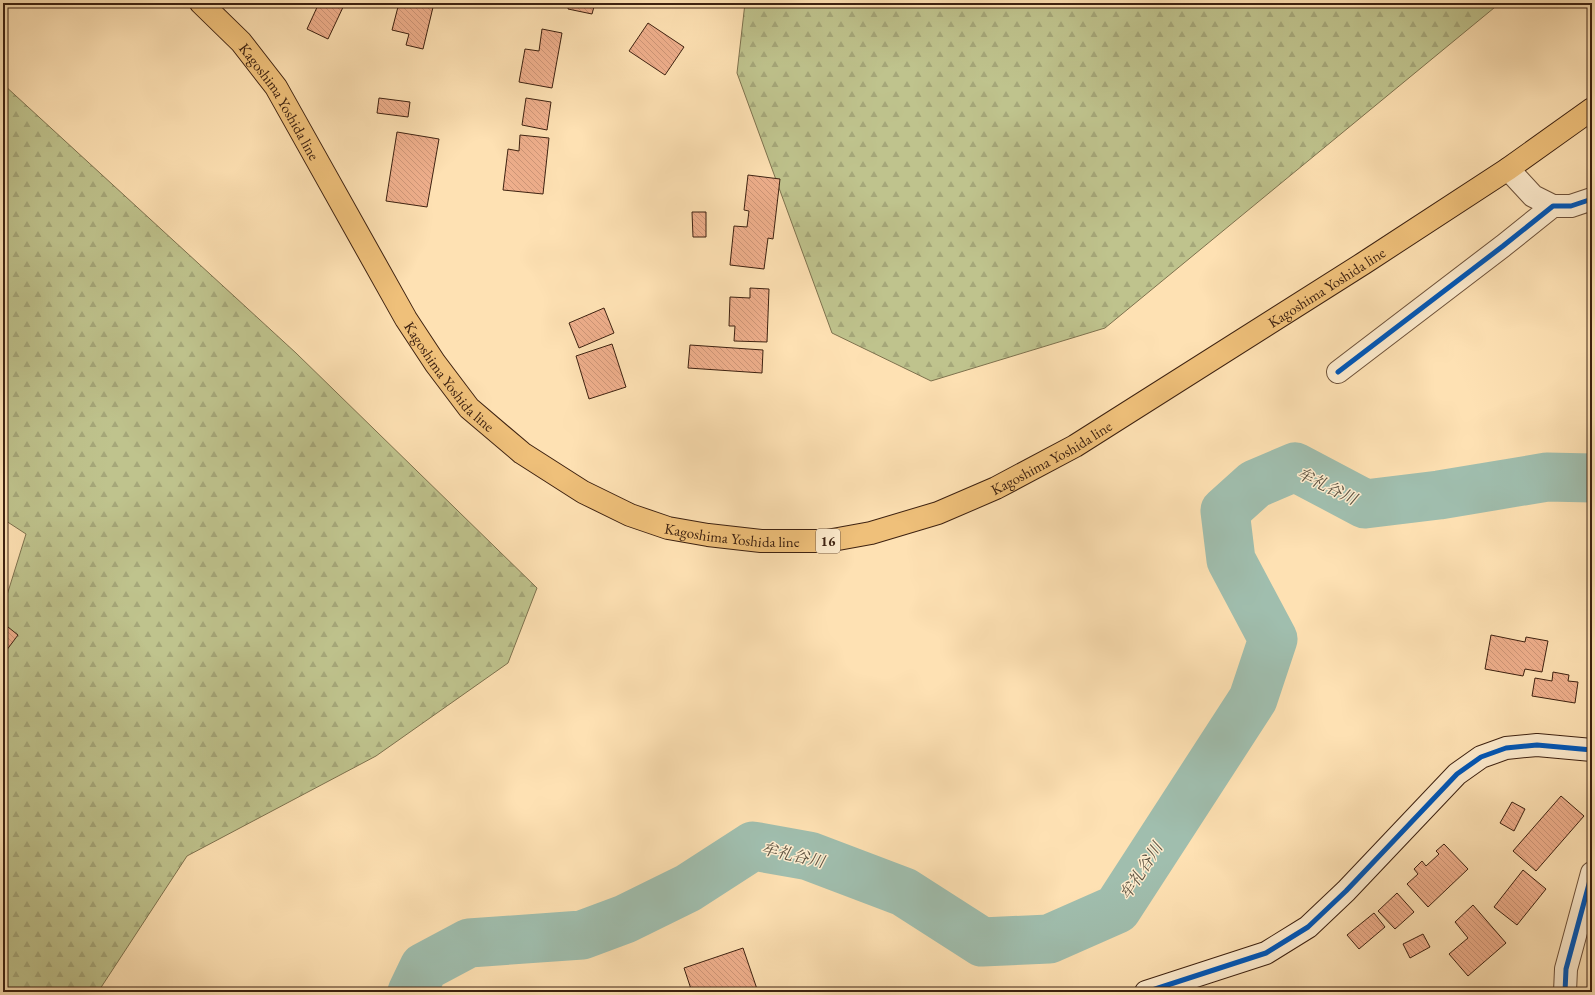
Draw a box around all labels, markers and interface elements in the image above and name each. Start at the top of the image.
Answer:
street label: Kagoshima Yoshida line [236,39,324,163]
street label: Kagoshima Yoshida line [1264,242,1389,331]
street label: Kagoshima Yoshida line [400,317,499,435]
street label: Kagoshima Yoshida line [987,416,1115,499]
water label: 牟礼谷川 [1294,463,1362,510]
street label: Kagoshima Yoshida line [663,518,800,551]
road number: 16 [816,529,840,553]
water label: 牟礼谷川 [1115,837,1168,904]
water label: 牟礼谷川 [759,838,828,873]

